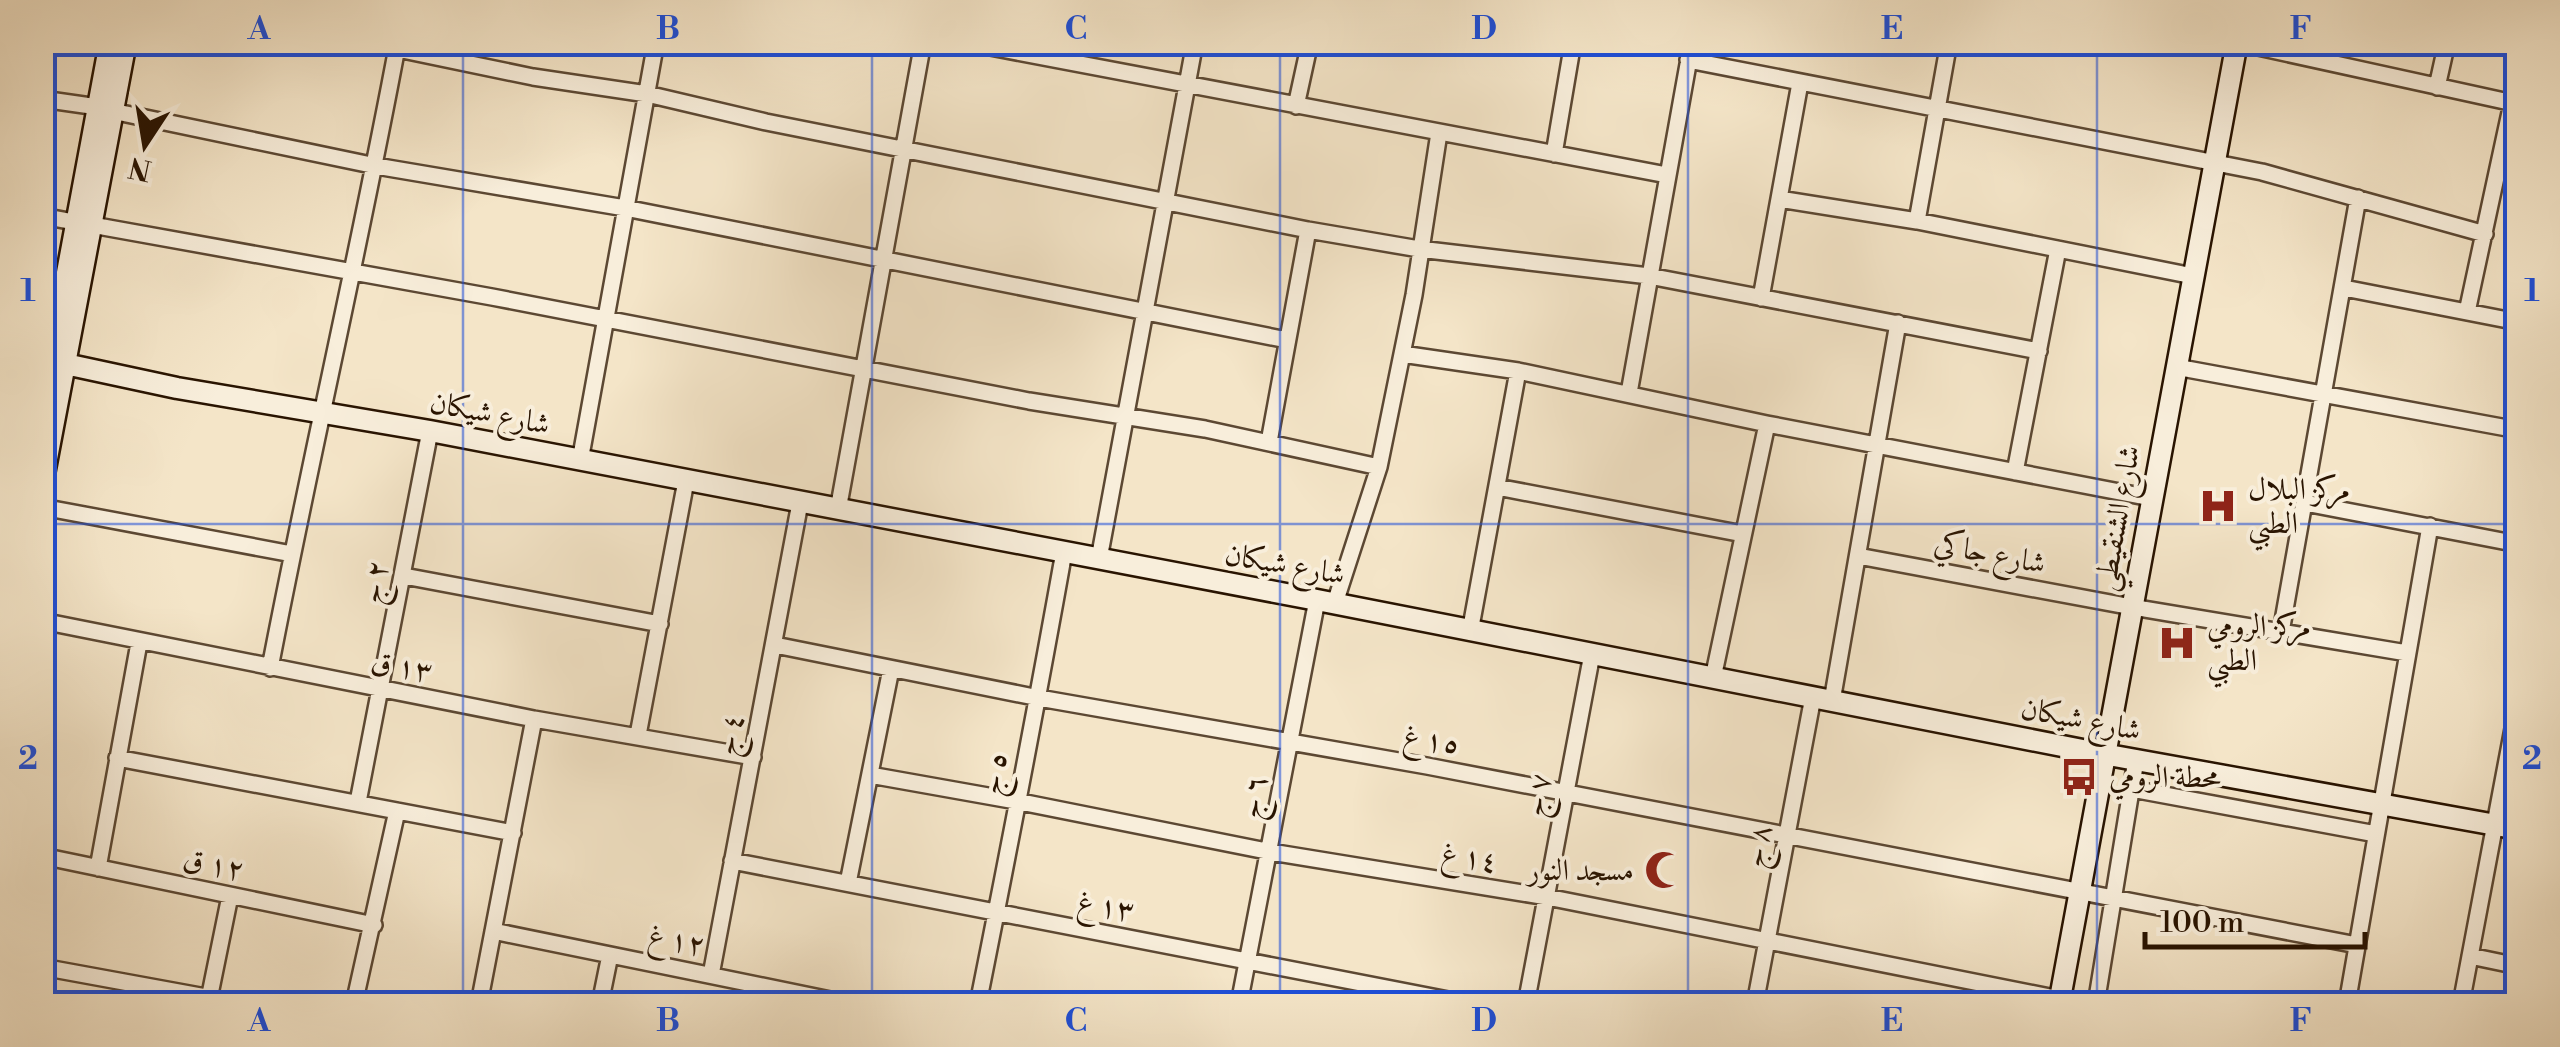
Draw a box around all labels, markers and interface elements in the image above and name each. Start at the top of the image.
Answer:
text: A [247,9,272,49]
text: B [656,9,680,49]
text: C [1065,9,1087,49]
text: D [1471,9,1497,49]
text: E [1881,9,1903,49]
text: F [2290,9,2312,49]
north arrow [95,95,195,195]
text: N [126,149,155,187]
text: 1 [20,271,36,311]
text: 1 [2524,271,2540,311]
street label: شارع شيكان [426,384,553,449]
street label: شارع الشنقيطي [2086,442,2157,595]
place label: مركز البلال الطبي [2248,471,2350,551]
hospital icon: مركز البلال الطبي [2197,485,2239,527]
street label: شارع جاكي [1930,524,2049,588]
street label: شارع شيكان [1221,536,1348,599]
street label: ٢ ج [352,557,404,608]
place label: مركز الرومي الطبي [2207,608,2311,688]
hospital icon: مركز الرومي الطبي [2156,622,2198,664]
street label: ١٣ ق [368,642,436,692]
street label: شارع شيكان [2017,690,2144,755]
street label: ٤ ج [707,709,759,760]
street label: ١٥ غ [1399,717,1463,770]
text: 2 [18,739,38,779]
text: 2 [2522,739,2542,779]
street label: ٥ ج [972,748,1024,800]
bus stop icon: محطة الرومي [2058,756,2100,798]
place label: محطة الرومي [2109,759,2221,801]
street label: ٧ ج [1515,770,1566,821]
street label: ٦ ج [1231,772,1283,823]
street label: ٨ ج [1735,821,1787,872]
street label: ١٤ غ [1438,835,1501,886]
street label: ١٢ ق [180,840,248,890]
mosque icon: مسجد النور [1643,849,1685,891]
place label: مسجد النور [1525,852,1634,890]
street label: ١٣ غ [1073,883,1137,936]
scale bar [2145,887,2365,949]
text: 100 m [2160,904,2244,942]
street label: ١٢ غ [644,917,709,970]
text: A [247,1001,272,1041]
text: B [656,1001,680,1041]
text: C [1065,1001,1087,1041]
text: D [1471,1001,1497,1041]
text: E [1881,1001,1903,1041]
text: F [2290,1001,2312,1041]

